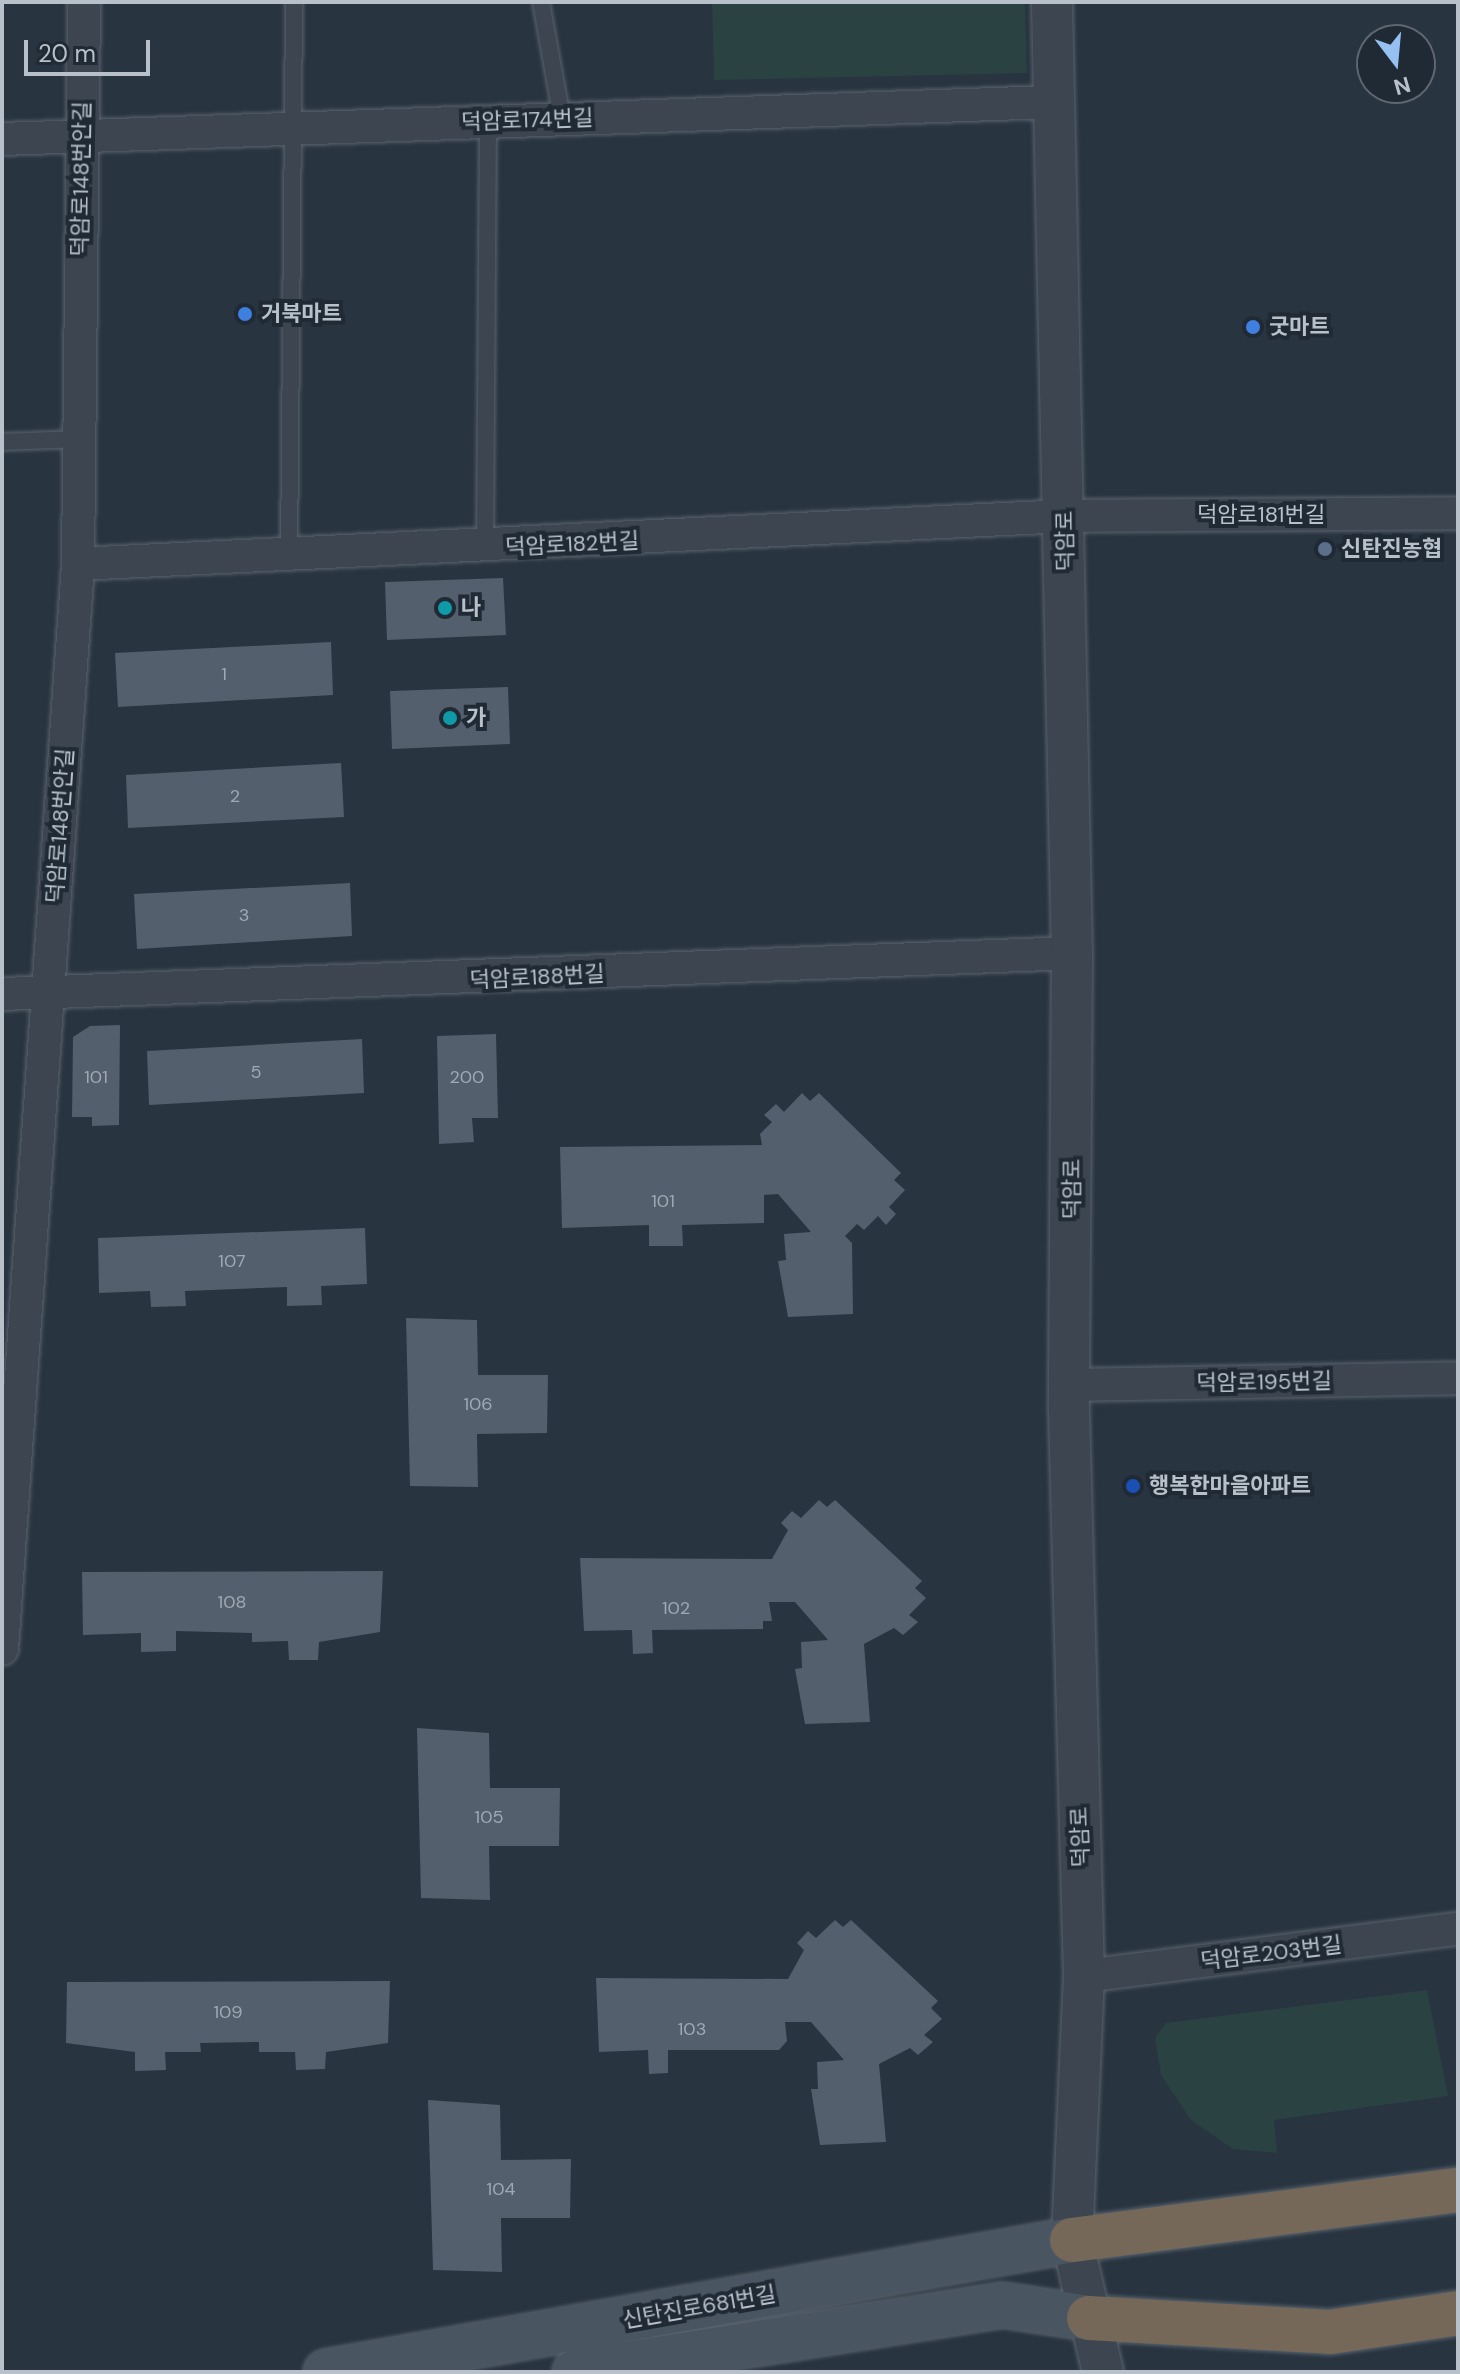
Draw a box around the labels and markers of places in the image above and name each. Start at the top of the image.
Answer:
place label: 거북마트 [261,301,342,327]
marker: 거북마트 [236,305,254,323]
place label: 굿마트 [1269,314,1330,340]
marker: 굿마트 [1244,318,1262,336]
place label: 신탄진농협 [1341,536,1442,562]
marker: 신탄진농협 [1316,540,1334,558]
place label: 나 [461,595,481,621]
marker: 나 [436,599,454,617]
place label: 가 [466,705,486,731]
marker: 가 [441,709,459,727]
place label: 행복한마을아파트 [1149,1473,1311,1499]
marker: 행복한마을아파트 [1124,1477,1142,1495]

